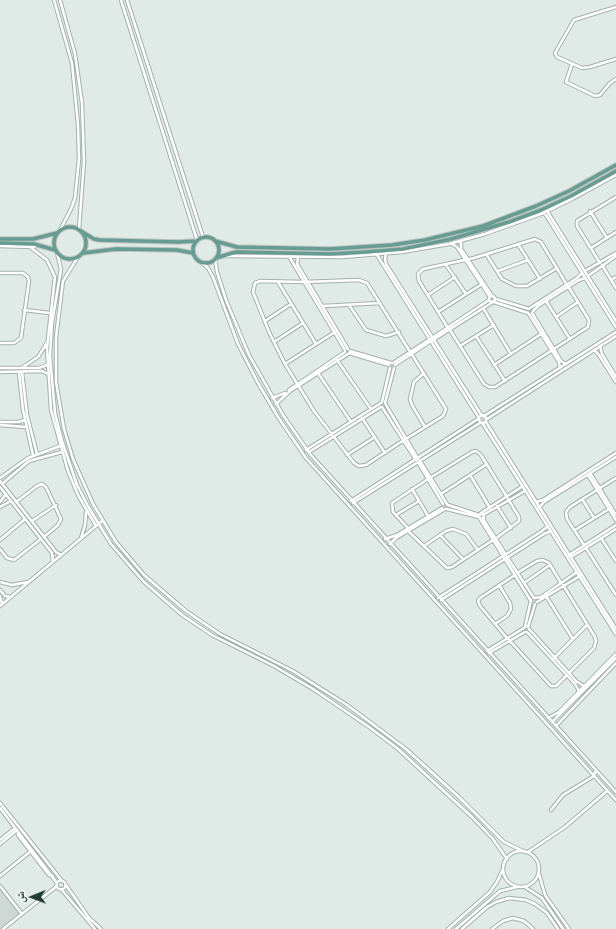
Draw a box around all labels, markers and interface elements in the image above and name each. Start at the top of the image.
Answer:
north arrow [12,877,52,917]
text: ش [13,891,27,903]

